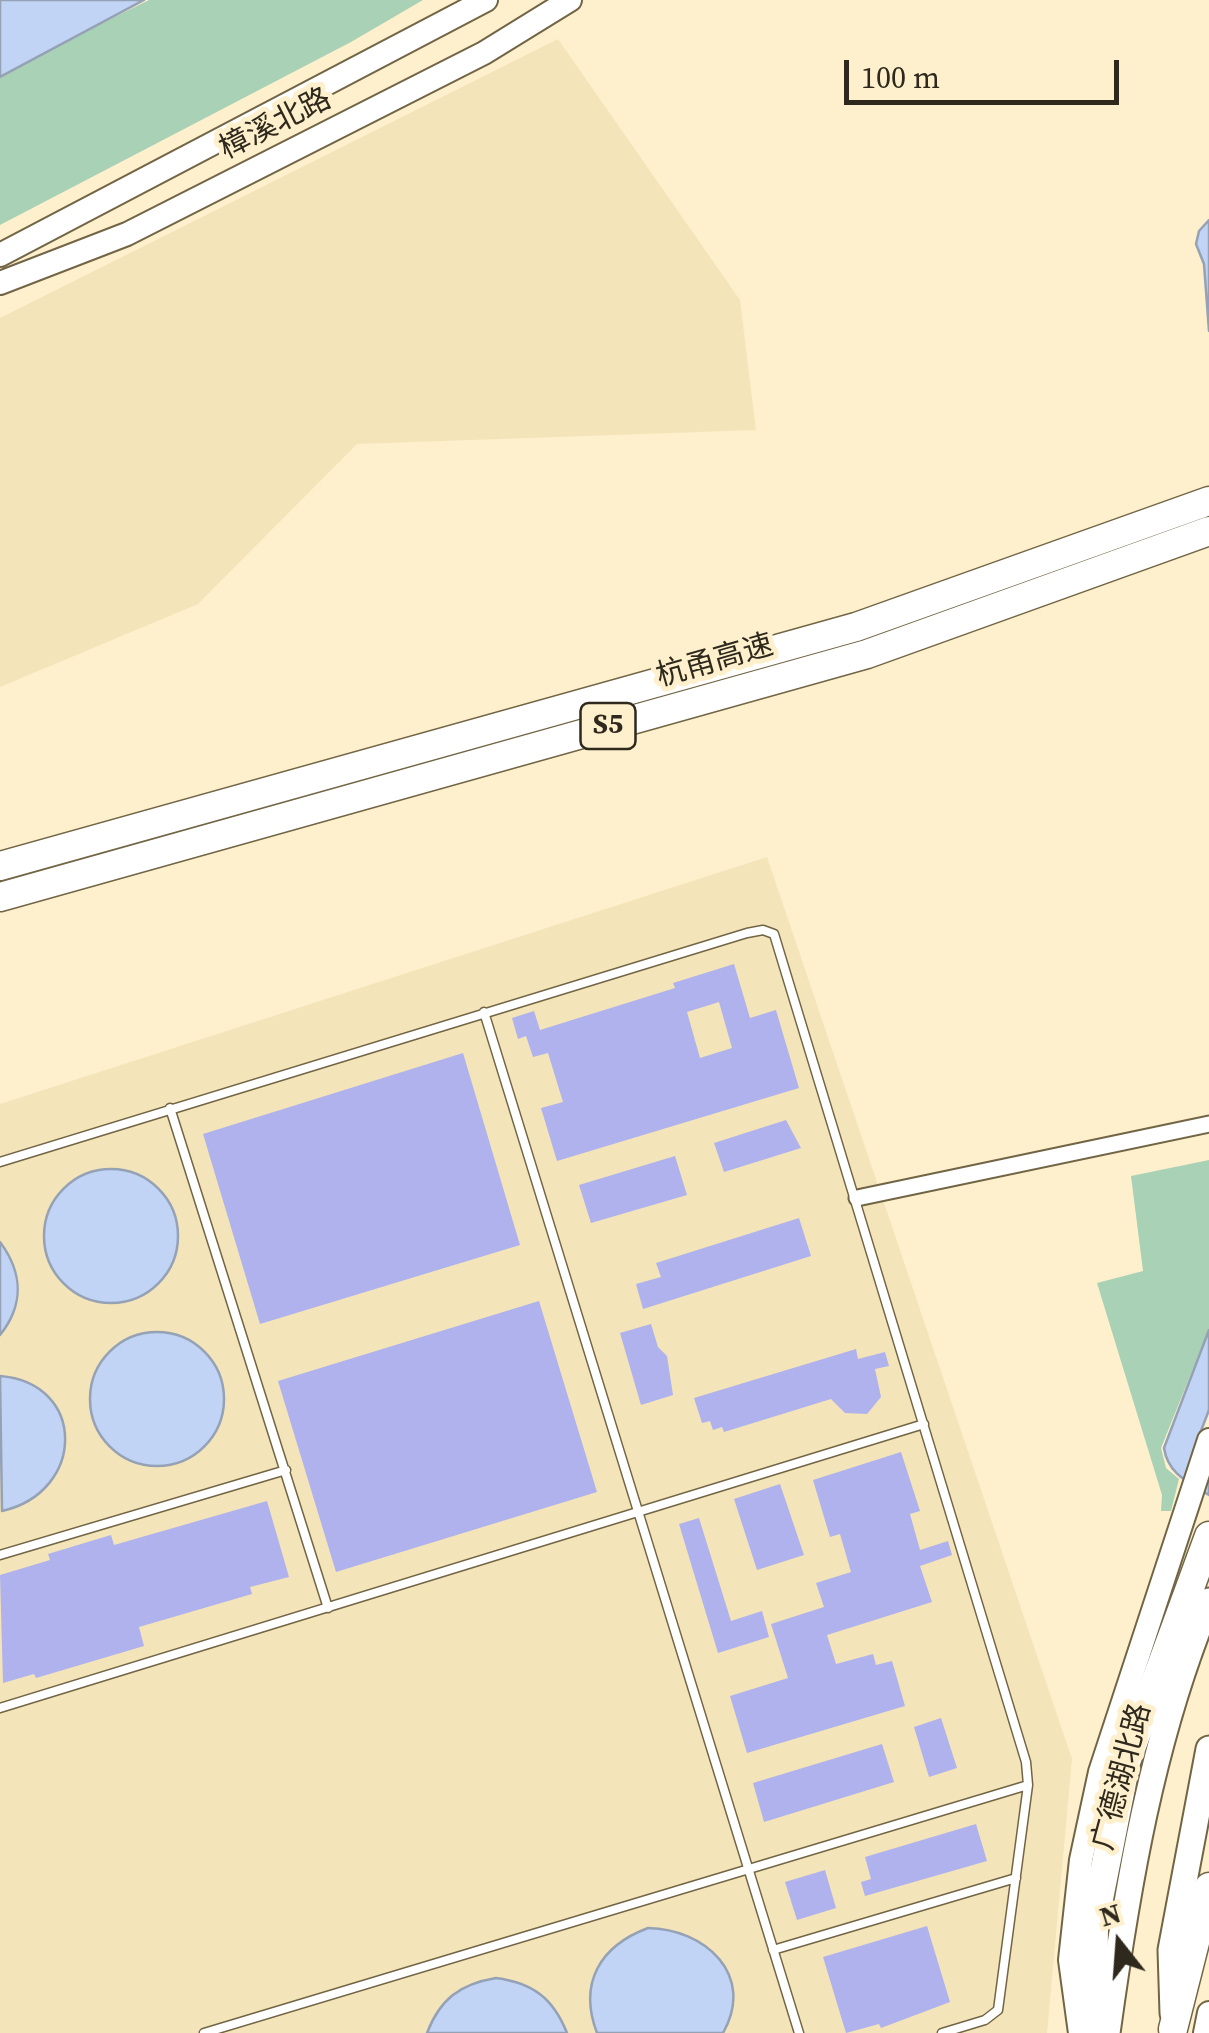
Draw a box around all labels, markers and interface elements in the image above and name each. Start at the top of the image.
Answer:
scale bar [849,40,1124,102]
text: 100 m [861,57,940,98]
street label: 樟溪北路 [214,82,338,168]
street label: 杭甬高速 [652,628,778,696]
road number: S5 [580,703,636,749]
street label: 广德湖北路 [1086,1700,1160,1854]
north arrow [1069,1893,1169,1993]
text: N [1095,1893,1126,1935]

